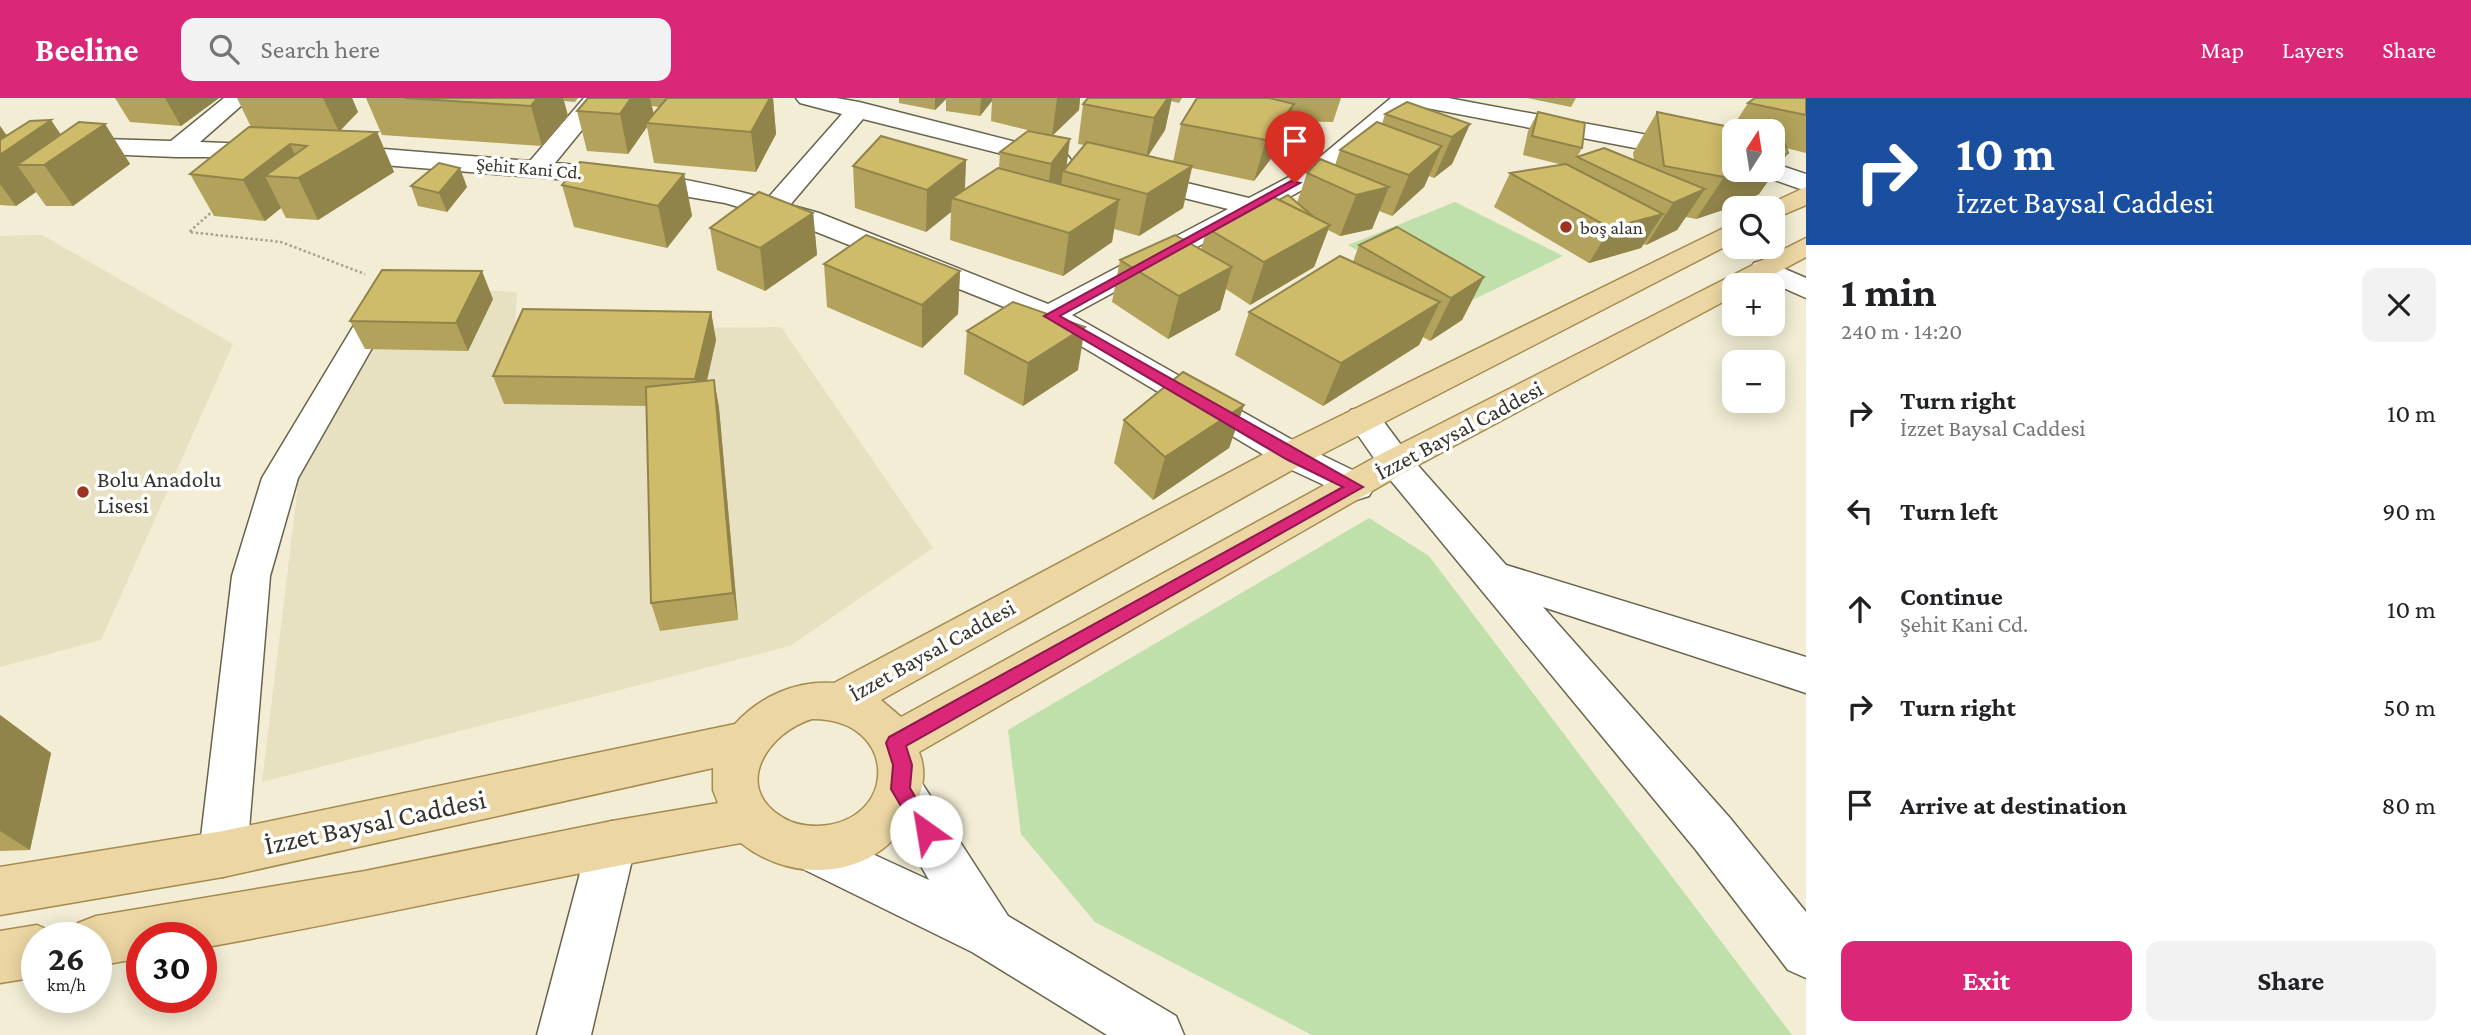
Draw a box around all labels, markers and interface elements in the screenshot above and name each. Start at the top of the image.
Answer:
search box [181,18,671,81]
icon: search [205,30,243,68]
text: Beeline [35,31,139,68]
text: Search here [261,35,380,64]
text: Map [2200,36,2244,63]
text: Layers [2282,36,2344,63]
text: Share [2382,36,2436,63]
pin [1265,111,1325,183]
north arrow [1722,119,1785,182]
map controls [1722,119,1785,413]
icon: arrive [1276,122,1314,160]
icon: right [1841,126,1932,217]
text: 10 m [1956,126,2055,181]
street label: Şehit Kani Cd. [475,153,583,183]
text: İzzet Baysal Caddesi [1956,184,2214,220]
button: search [1722,196,1785,259]
place label: boş alan [1580,217,1643,238]
marker: boş alan [1558,219,1574,235]
text: 1 min [1841,268,1937,315]
button: close [2362,268,2436,342]
button: + [1722,273,1785,336]
text: 240 m · 14:20 [1841,318,1962,344]
button: − [1722,350,1785,413]
street label: İzzet Baysal Caddesi [1371,375,1547,485]
text: Turn right [1900,386,2016,415]
icon: right [1841,394,1879,432]
text: 10 m [2387,399,2436,428]
text: İzzet Baysal Caddesi [1900,415,2086,441]
place label: Bolu Anadolu Lisesi [97,466,221,518]
marker: Bolu Anadolu Lisesi [75,484,91,500]
icon: left [1841,492,1879,530]
text: Turn left [1900,497,1998,526]
text: 90 m [2382,497,2436,526]
text: Continue [1900,582,2003,611]
icon: ahead [1841,590,1879,628]
street label: İzzet Baysal Caddesi [845,594,1019,706]
text: 10 m [2387,595,2436,624]
text: Şehit Kani Cd. [1900,611,2028,637]
icon: right [1841,688,1879,726]
text: Turn right [1900,693,2016,722]
text: 50 m [2383,693,2436,722]
street label: İzzet Baysal Caddesi [261,783,489,861]
icon: arrive [1841,786,1879,824]
text: Arrive at destination [1900,791,2127,820]
text: 80 m [2382,791,2436,820]
position arrow [889,794,963,868]
speed limit sign: 30 [126,922,217,1013]
text: 26 [48,939,85,978]
button: Exit [1841,941,2132,1021]
button: Share [2146,941,2436,1021]
text: km/h [47,975,86,995]

